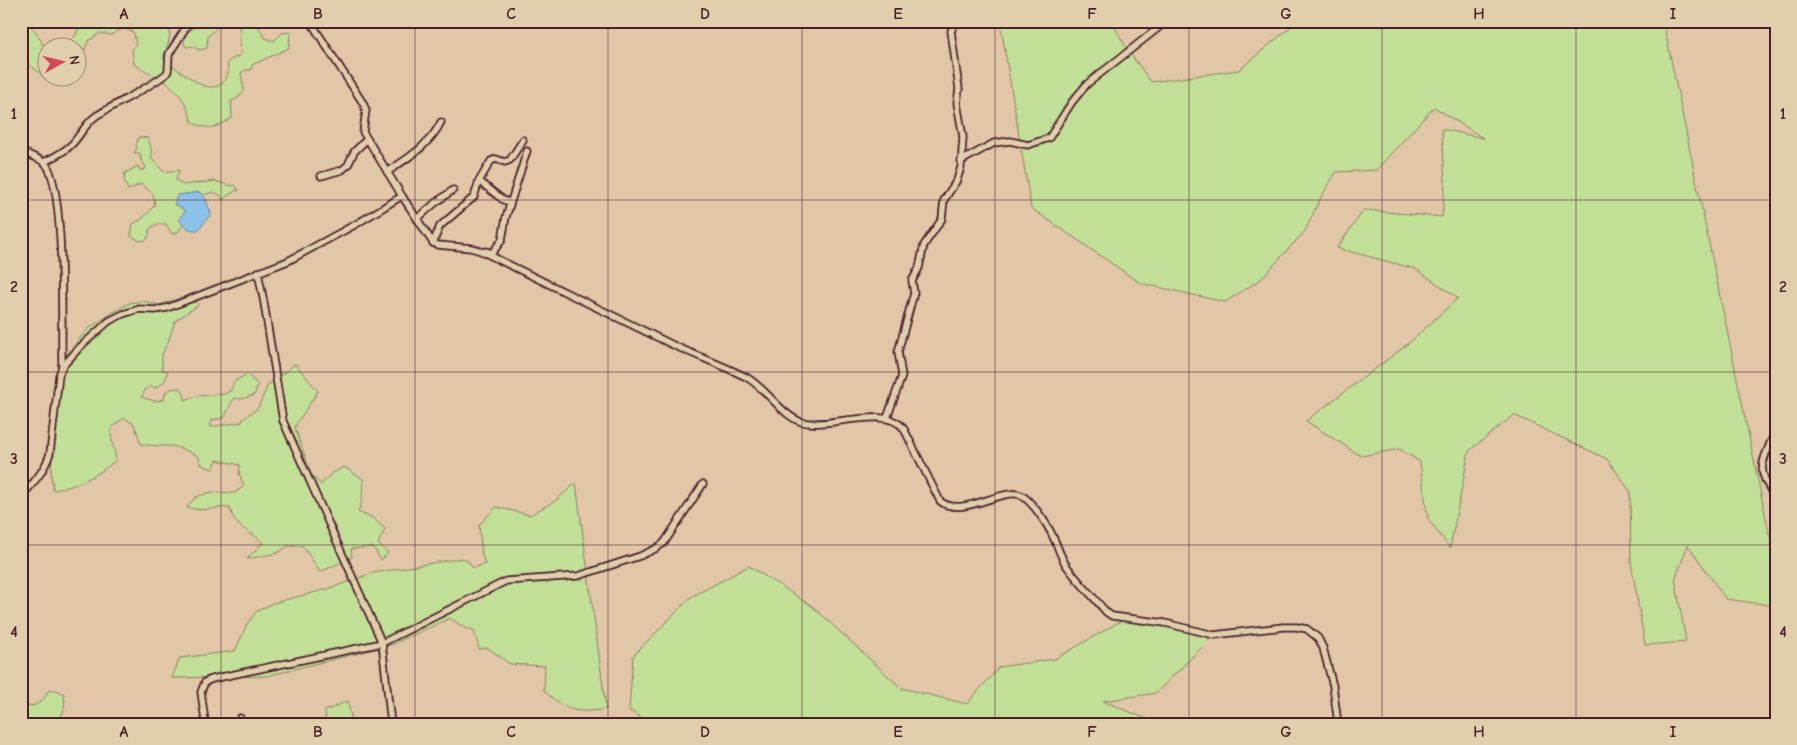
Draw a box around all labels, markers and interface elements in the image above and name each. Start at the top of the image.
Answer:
text: A [120,5,129,23]
text: B [313,5,323,23]
text: C [506,5,516,23]
text: D [700,5,710,23]
text: E [893,5,903,23]
text: F [1087,5,1097,23]
text: G [1280,5,1292,23]
text: H [1473,5,1485,23]
text: I [1670,5,1676,23]
north arrow [38,38,88,88]
text: N [65,55,83,66]
text: 1 [11,105,17,123]
text: 1 [1780,105,1786,123]
text: 2 [10,278,18,296]
text: 2 [1779,278,1787,296]
text: 3 [10,450,18,468]
text: 3 [1779,450,1787,468]
text: 4 [10,623,18,641]
text: 4 [1779,623,1787,641]
text: A [120,723,129,741]
text: B [313,723,323,741]
text: C [506,723,516,741]
text: D [700,723,710,741]
text: E [893,723,903,741]
text: F [1087,723,1097,741]
text: G [1280,723,1292,741]
text: H [1473,723,1485,741]
text: I [1670,723,1676,741]

